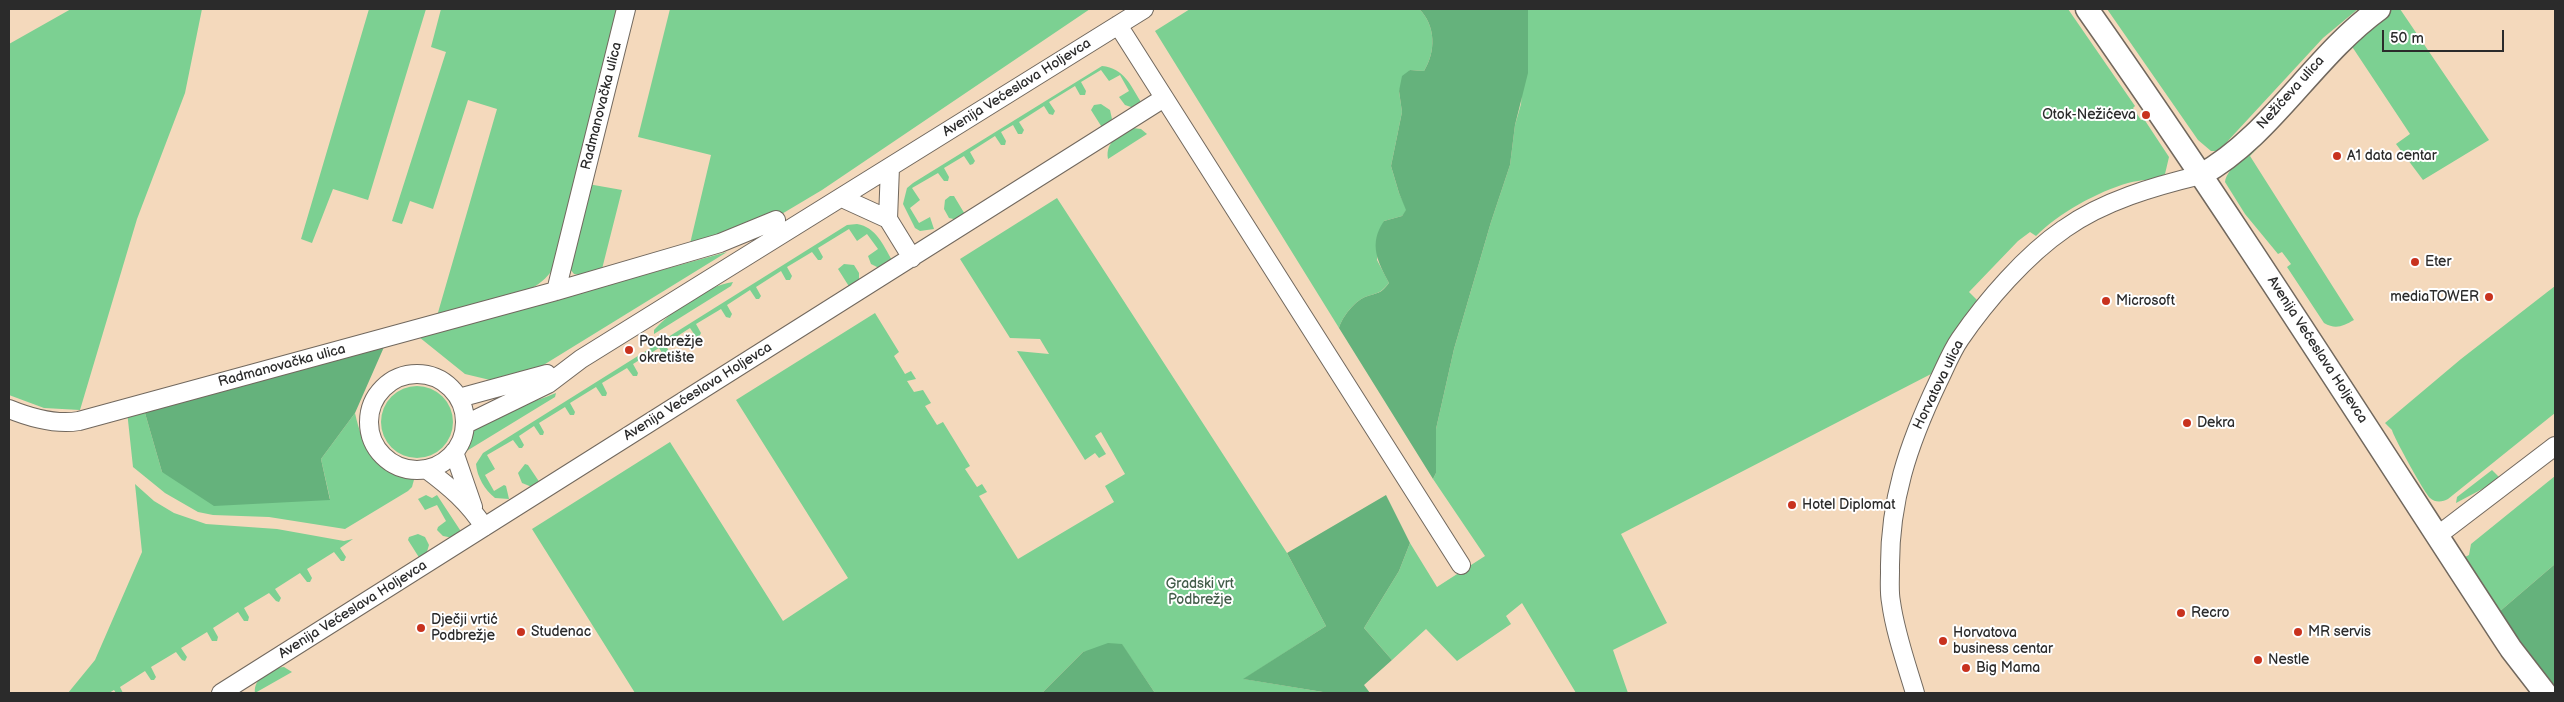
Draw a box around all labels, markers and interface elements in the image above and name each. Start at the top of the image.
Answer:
scale bar [2384,20,2506,52]
text: 50 m [2390,29,2424,48]
street label: Avenija Većeslava Holjevca [940,35,1094,141]
street label: Radmanovačka ulica [578,40,626,172]
street label: Nežićeva ulica [2254,53,2328,133]
place label: Otok-Nežićeva [2042,107,2136,123]
marker: Otok-Nežićeva [2140,109,2152,121]
place label: A1 data centar [2347,148,2437,164]
marker: A1 data centar [2331,150,2343,162]
place label: Eter [2425,254,2451,270]
marker: Eter [2409,256,2421,268]
street label: Avenija Većeslava Holjevca [2263,273,2371,427]
place label: mediaTOWER [2390,289,2479,305]
marker: mediaTOWER [2483,291,2495,303]
place label: Microsoft [2116,293,2175,309]
marker: Microsoft [2100,295,2112,307]
place label: Podbrežje okretište [639,334,703,367]
street label: Horvatova ulica [1910,338,1968,432]
street label: Avenija Većeslava Holjevca [621,339,775,445]
street label: Radmanovačka ulica [217,341,347,391]
marker: Podbrežje okretište [623,344,635,356]
place label: Dekra [2197,415,2235,431]
marker: Dekra [2181,417,2193,429]
place label: Hotel Diplomat [1802,497,1895,513]
marker: Hotel Diplomat [1786,499,1798,511]
street label: Avenija Većeslava Holjevca [276,557,430,663]
park label: Gradski vrt Podbrežje [1166,576,1234,608]
place label: Recro [2191,605,2229,621]
marker: Recro [2175,607,2187,619]
place label: Dječji vrtić Podbrežje [431,612,498,644]
marker: Dječji vrtić Podbrežje [415,622,427,634]
place label: Studenac [531,624,591,640]
place label: MR servis [2308,624,2371,640]
place label: Horvatova business centar [1953,625,2053,658]
marker: Studenac [515,626,527,638]
marker: MR servis [2292,626,2304,638]
marker: Horvatova business centar [1937,635,1949,647]
place label: Nestle [2268,652,2309,668]
marker: Nestle [2252,654,2264,666]
place label: Big Mama [1976,660,2040,676]
marker: Big Mama [1960,662,1972,674]

